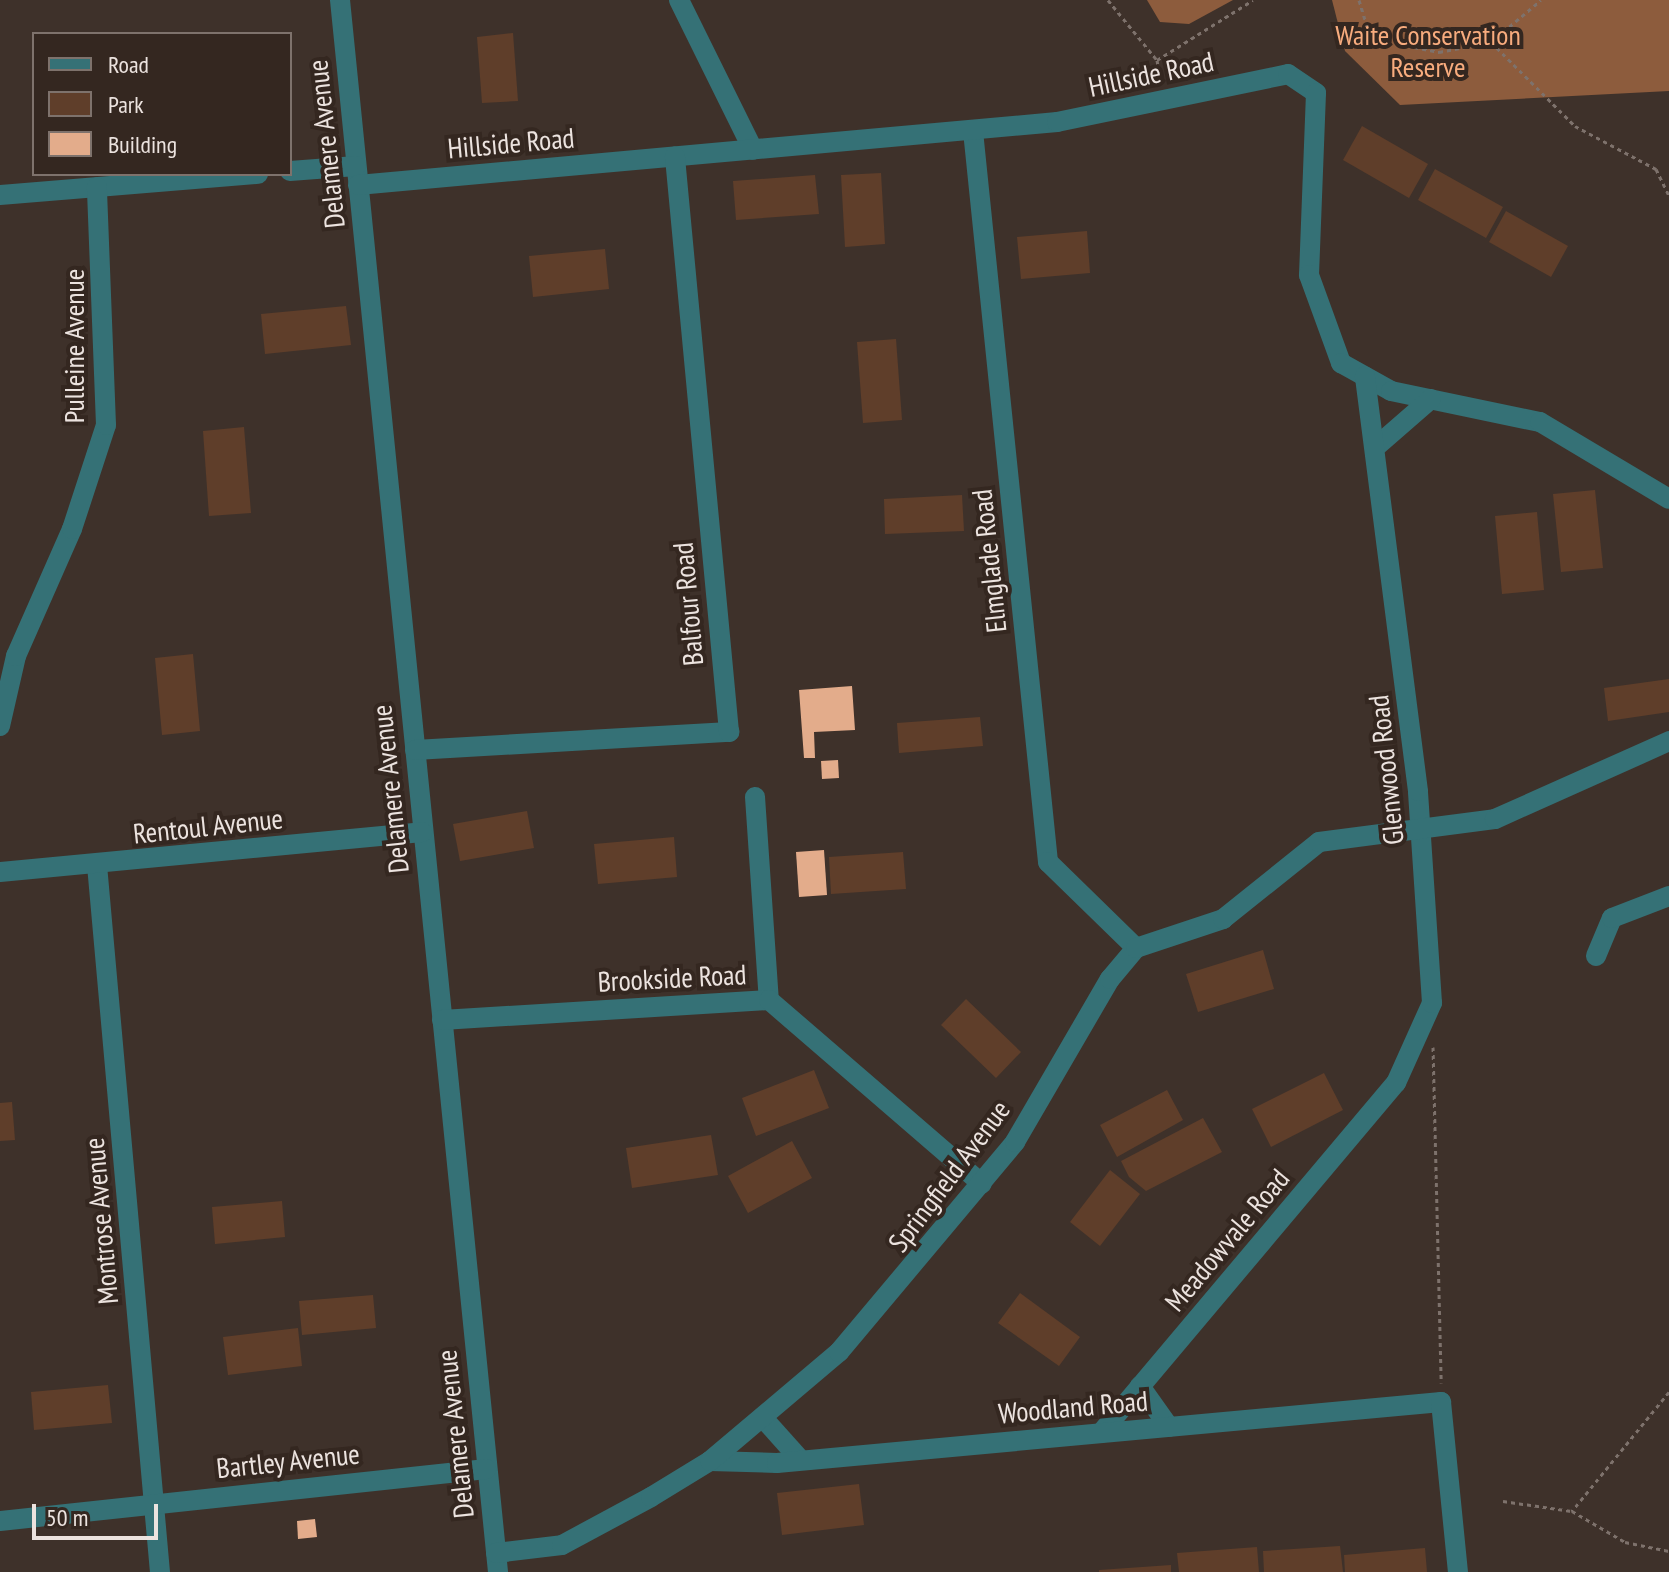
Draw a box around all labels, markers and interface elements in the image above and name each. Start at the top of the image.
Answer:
park label: Waite Conservation Reserve [1335,18,1521,84]
legend [32,32,292,176]
street label: Hillside Road [1085,44,1217,104]
text: Road [108,49,149,80]
street label: Delamere Avenue [300,58,352,230]
text: Park [108,89,144,120]
street label: Hillside Road [446,121,576,165]
text: Building [108,129,177,160]
street label: Pulleine Avenue [57,268,91,424]
street label: Elmglade Road [965,488,1013,634]
street label: Balfour Road [666,541,710,667]
street label: Glenwood Road [1361,693,1411,847]
street label: Delamere Avenue [364,703,416,875]
street label: Rentoul Avenue [131,801,285,851]
street label: Brookside Road [597,957,747,999]
street label: Springfield Avenue [881,1093,1017,1259]
street label: Montrose Avenue [77,1136,125,1306]
street label: Meadowvale Road [1158,1162,1296,1318]
street label: Delamere Avenue [429,1348,481,1520]
street label: Woodland Road [997,1384,1149,1430]
street label: Bartley Avenue [214,1437,362,1485]
scale bar [36,1488,162,1538]
text: 50 m [46,1502,88,1533]

